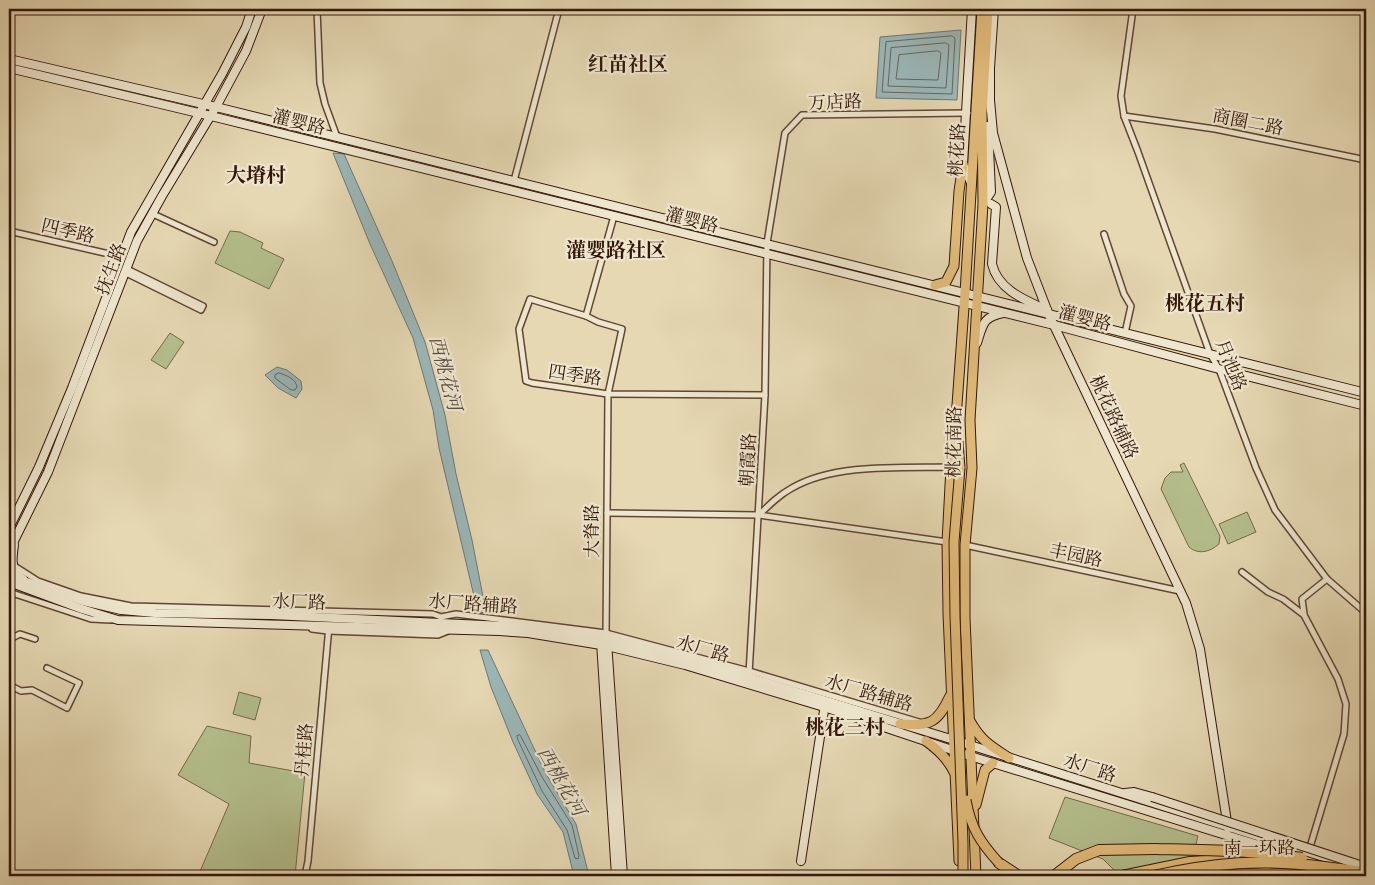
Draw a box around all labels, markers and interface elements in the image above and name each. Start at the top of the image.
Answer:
district label: 红苗社区 [588,53,668,78]
street label: 万店路 [808,91,862,116]
street label: 商圈二路 [1210,105,1285,142]
street label: 灌婴路 [270,106,328,141]
street label: 桃花路 [946,123,971,178]
district label: 大塉村 [226,164,286,189]
street label: 灌婴路 [663,204,721,239]
street label: 四季路 [39,215,97,250]
district label: 灌婴路社区 [566,239,666,264]
street label: 抚生路 [92,240,133,299]
district label: 桃花五村 [1165,292,1245,317]
street label: 灌婴路 [1056,301,1114,338]
water label: 西桃花河 [423,334,466,416]
street label: 月池路 [1209,336,1250,395]
street label: 四季路 [546,361,603,392]
street label: 桃花路辅路 [1083,372,1142,463]
street label: 桃花南路 [943,406,968,478]
street label: 朝霞路 [737,433,762,488]
street label: 大脊路 [582,504,605,558]
street label: 丰园路 [1047,540,1104,573]
street label: 水厂路 [272,591,326,616]
street label: 水厂路辅路 [427,591,519,620]
street label: 水厂路 [673,632,732,669]
street label: 水厂路辅路 [822,671,915,718]
district label: 桃花三村 [805,716,885,741]
street label: 丹桂路 [292,722,319,778]
water label: 西桃花河 [531,743,591,824]
street label: 水厂路 [1060,750,1119,789]
street label: 南一环路 [1223,838,1295,861]

